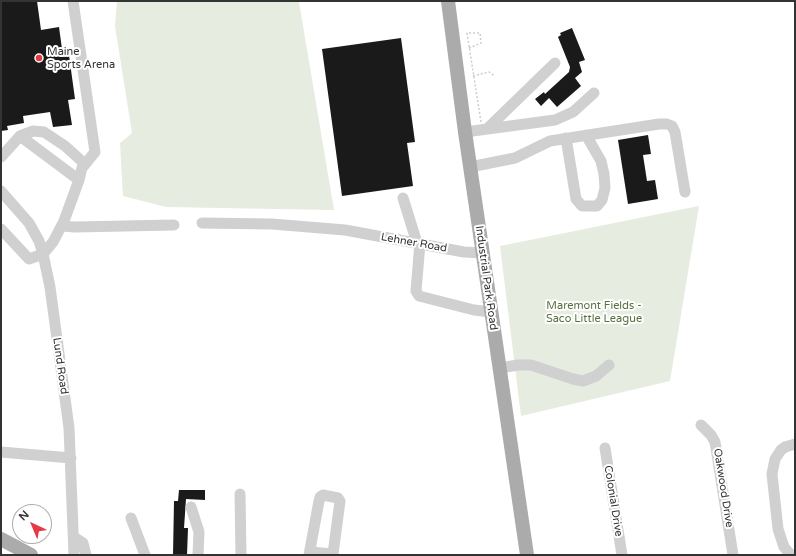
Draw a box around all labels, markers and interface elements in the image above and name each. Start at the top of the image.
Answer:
place label: Maine Sports Arena [47,45,115,71]
marker: Maine Sports Arena [34,53,44,63]
street label: Industrial Park Road [472,225,500,331]
street label: Lehner Road [380,231,448,255]
park label: Maremont Fields - Saco Little League [546,299,642,325]
street label: Lund Road [49,337,71,395]
street label: Oakwood Drive [710,448,736,528]
street label: Colonial Drive [601,464,625,538]
north arrow [12,504,52,544]
text: N [16,508,32,523]

